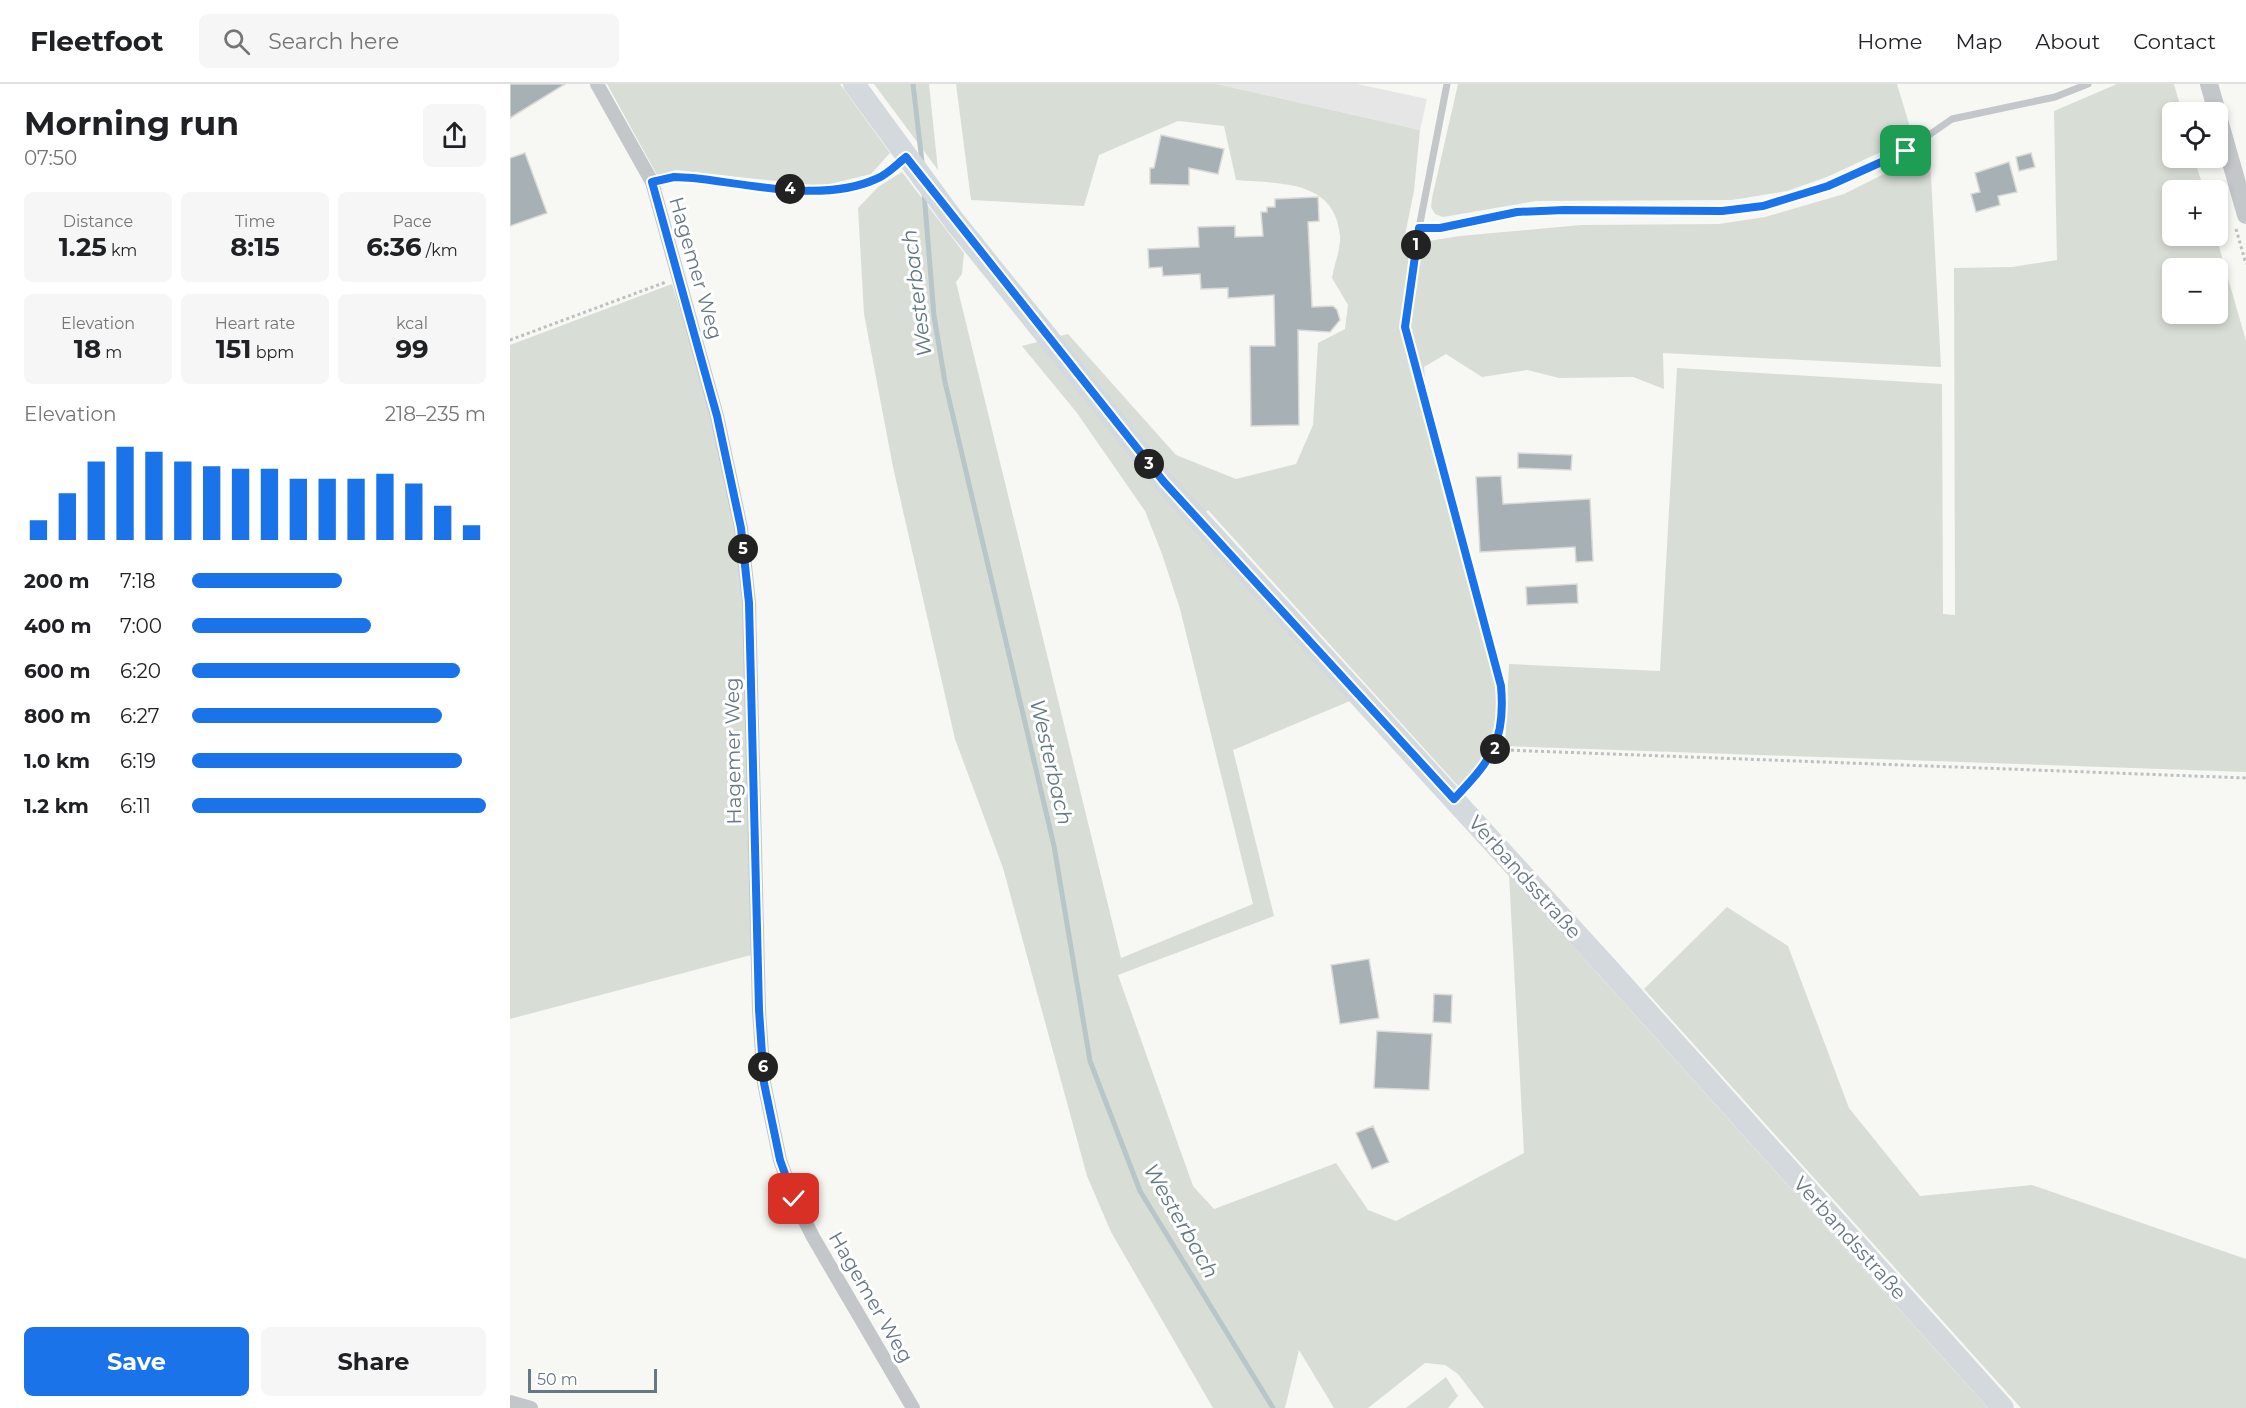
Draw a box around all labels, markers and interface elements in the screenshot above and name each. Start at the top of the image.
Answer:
search box [199,14,619,68]
text: Fleetfoot [30,24,163,58]
icon: search [220,25,253,58]
text: Search here [268,28,399,55]
text: Home [1857,29,1922,54]
text: Map [1955,29,2002,54]
text: About [2035,29,2100,54]
text: Contact [2133,29,2216,54]
map controls [2162,102,2228,324]
button: locate [2162,102,2228,168]
text: Morning run [24,103,239,143]
button: share [423,104,486,167]
pin [1880,125,1931,176]
icon: arrive [1889,134,1922,167]
text: 07:50 [24,146,77,170]
pin: 4 [775,174,805,204]
text: 4 [784,179,796,198]
button: + [2162,180,2228,246]
street label: Hagemer Weg [664,194,728,342]
text: Distance [63,212,133,231]
text: Time [235,212,275,231]
text: Pace [392,212,432,231]
water label: Westerbach [896,228,937,358]
pin: 1 [1401,230,1431,260]
text: 1.25 [59,231,107,263]
text: 8:15 [230,231,280,263]
text: 6:36 [366,231,422,263]
text: 1 [1413,235,1419,254]
text: km [107,241,137,260]
text: /km [422,241,458,260]
button: − [2162,258,2228,324]
text: Elevation [61,314,135,333]
text: Heart rate [215,314,295,333]
text: kcal [396,314,428,333]
text: 18 [74,333,101,365]
text: 151 [216,333,251,365]
text: 99 [395,333,429,365]
text: m [101,343,122,362]
text: bpm [251,343,294,362]
text: Elevation [24,402,116,426]
text: 218–235 m [385,402,486,426]
pin: 3 [1134,449,1164,479]
text: 3 [1144,454,1154,473]
pin: 5 [728,534,758,564]
text: 5 [738,539,748,558]
text: 200 m [24,569,90,593]
text: 7:18 [120,569,156,593]
text: 400 m [24,614,92,638]
text: 7:00 [120,614,162,638]
text: 600 m [24,659,91,683]
text: 6:20 [120,659,161,683]
street label: Hagemer Weg [720,677,746,825]
water label: Westerbach [1025,697,1078,827]
text: 800 m [24,704,91,728]
text: 6:27 [120,704,160,728]
pin: 2 [1480,734,1510,764]
text: 2 [1490,739,1500,758]
text: 1.0 km [24,749,90,773]
text: 6:19 [120,749,156,773]
text: 1.2 km [24,794,89,818]
text: 6:11 [120,794,151,818]
street label: Verbandsstraße [1463,811,1587,943]
pin: 6 [748,1052,778,1082]
text: 6 [758,1057,768,1076]
water label: Westerbach [1139,1159,1224,1282]
street label: Verbandsstraße [1788,1172,1912,1304]
pin [768,1173,819,1224]
icon: check [777,1182,810,1215]
street label: Hagemer Weg [824,1227,918,1367]
button: Save [24,1327,249,1396]
button: Share [261,1327,486,1396]
scale bar [528,1366,657,1394]
text: 50 m [537,1370,578,1389]

